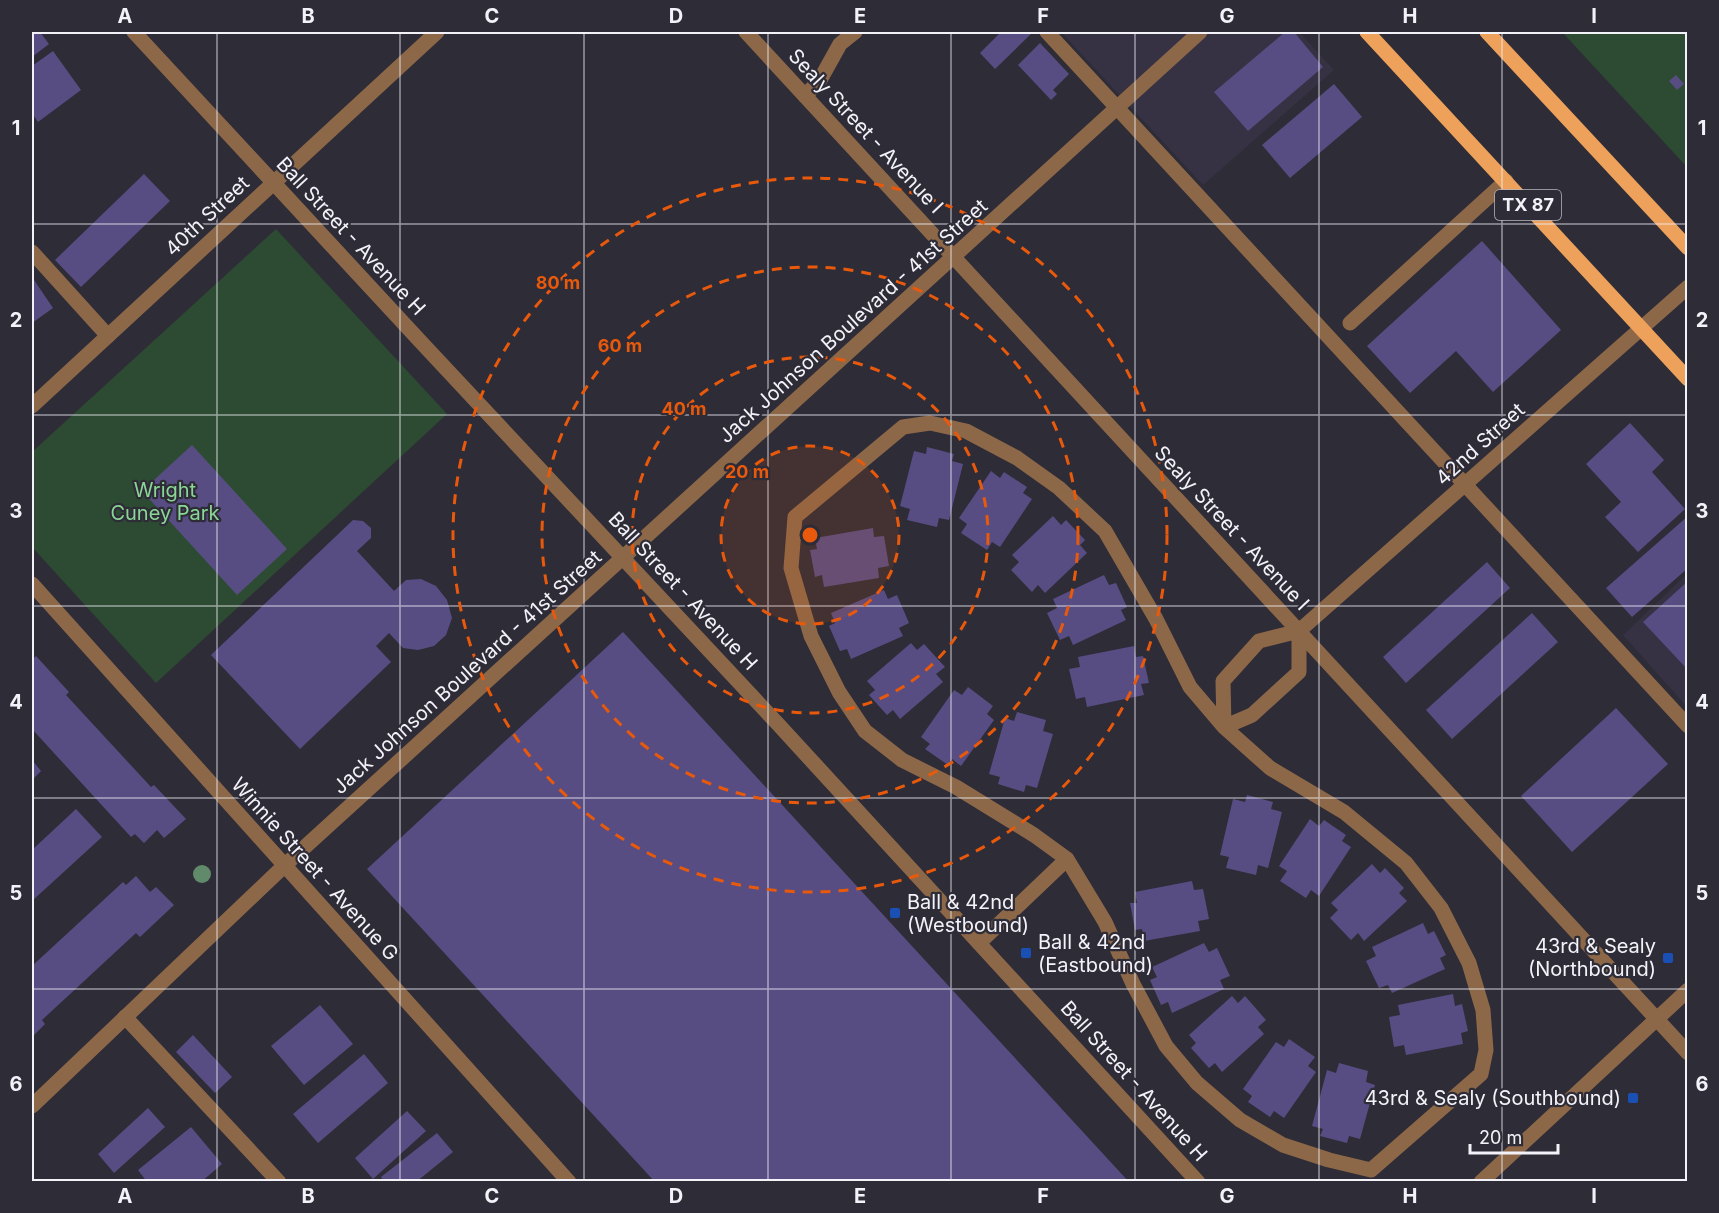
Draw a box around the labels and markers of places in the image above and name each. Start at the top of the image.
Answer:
centre of rings [800,525,820,545]
place label: Ball & 42nd (Westbound) [907,890,1029,937]
marker: Ball & 42nd (Westbound) [888,906,902,920]
place label: Ball & 42nd (Eastbound) [1038,930,1153,977]
place label: 43rd & Sealy (Northbound) [1528,934,1656,981]
marker: Ball & 42nd (Eastbound) [1019,946,1033,960]
marker: 43rd & Sealy (Northbound) [1661,951,1675,965]
place label: 43rd & Sealy (Southbound) [1365,1086,1621,1110]
marker: 43rd & Sealy (Southbound) [1626,1091,1640,1105]

